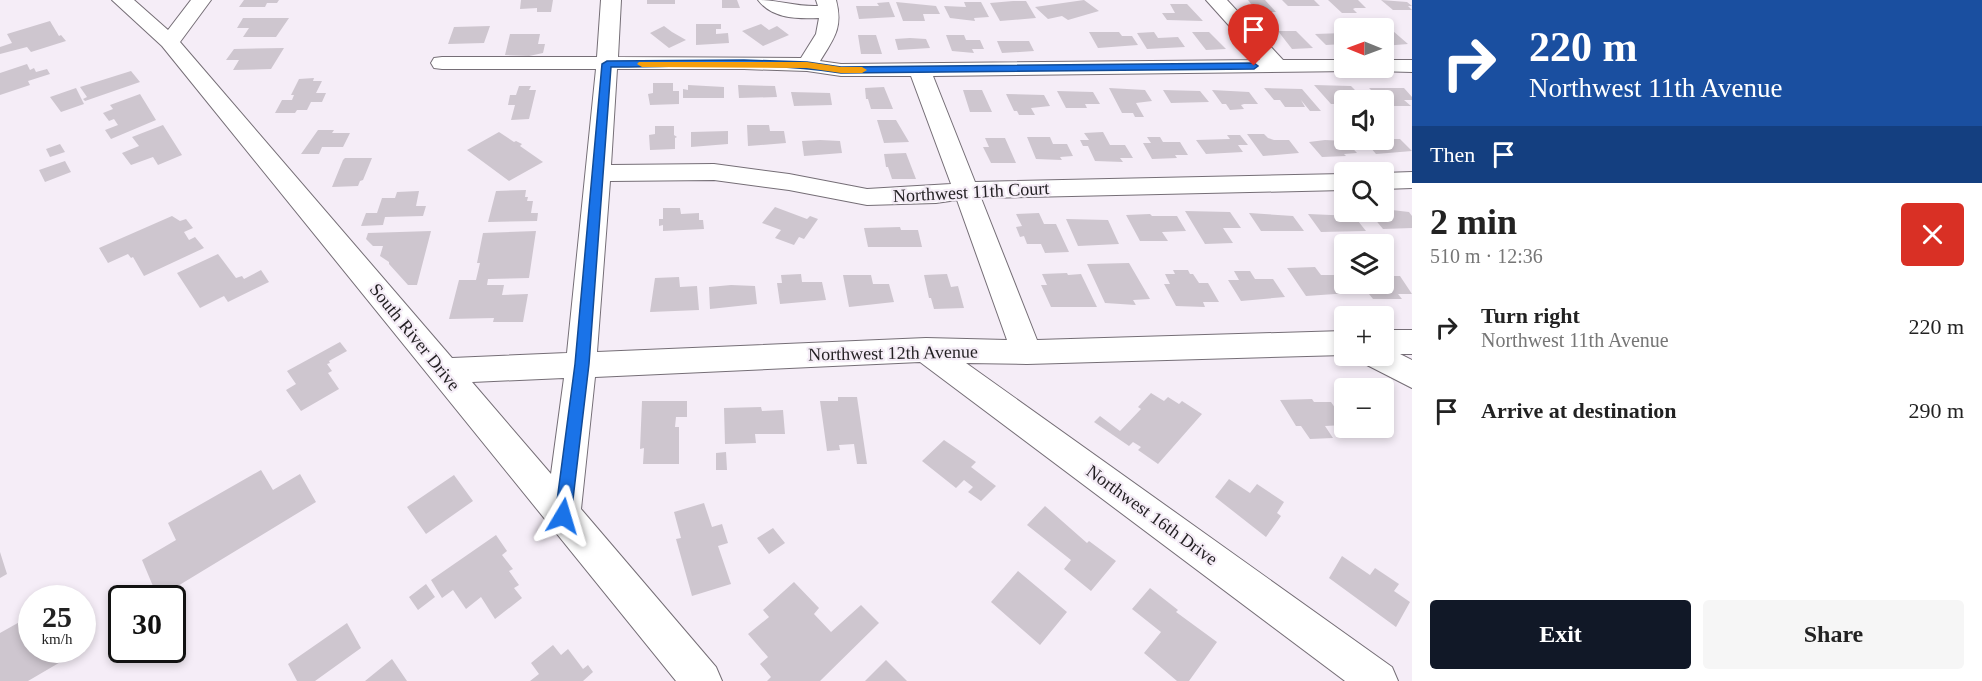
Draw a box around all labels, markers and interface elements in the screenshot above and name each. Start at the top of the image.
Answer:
pin [1228,4,1279,66]
icon: arrive [1237,13,1270,46]
north arrow [1334,18,1394,78]
map controls [1334,18,1394,438]
icon: right [1430,24,1508,102]
text: 220 m [1529,24,1638,70]
text: Northwest 11th Avenue [1529,73,1782,103]
button: sound [1334,90,1394,150]
icon: arrive [1487,138,1520,171]
text: Then [1430,142,1475,167]
button: search [1334,162,1394,222]
street label: Northwest 11th Court [892,178,1050,206]
text: 2 min [1430,202,1517,242]
button: close [1901,203,1964,266]
button: layers [1334,234,1394,294]
text: 510 m · 12:36 [1430,245,1543,267]
street label: South River Drive [366,279,464,395]
text: Turn right [1481,303,1580,328]
button: + [1334,306,1394,366]
icon: right [1430,311,1463,344]
text: 220 m [1908,314,1964,339]
text: Northwest 11th Avenue [1481,329,1669,351]
street label: Northwest 12th Avenue [808,342,978,364]
button: − [1334,378,1394,438]
icon: arrive [1430,395,1463,428]
text: Arrive at destination [1481,398,1677,423]
text: 290 m [1908,398,1964,423]
street label: Northwest 16th Drive [1083,461,1221,569]
position arrow [531,484,595,548]
speed limit sign: 30 [108,585,186,663]
text: 25 [42,600,72,633]
button: Exit [1430,600,1691,669]
button: Share [1703,600,1964,669]
text: km/h [42,631,72,647]

